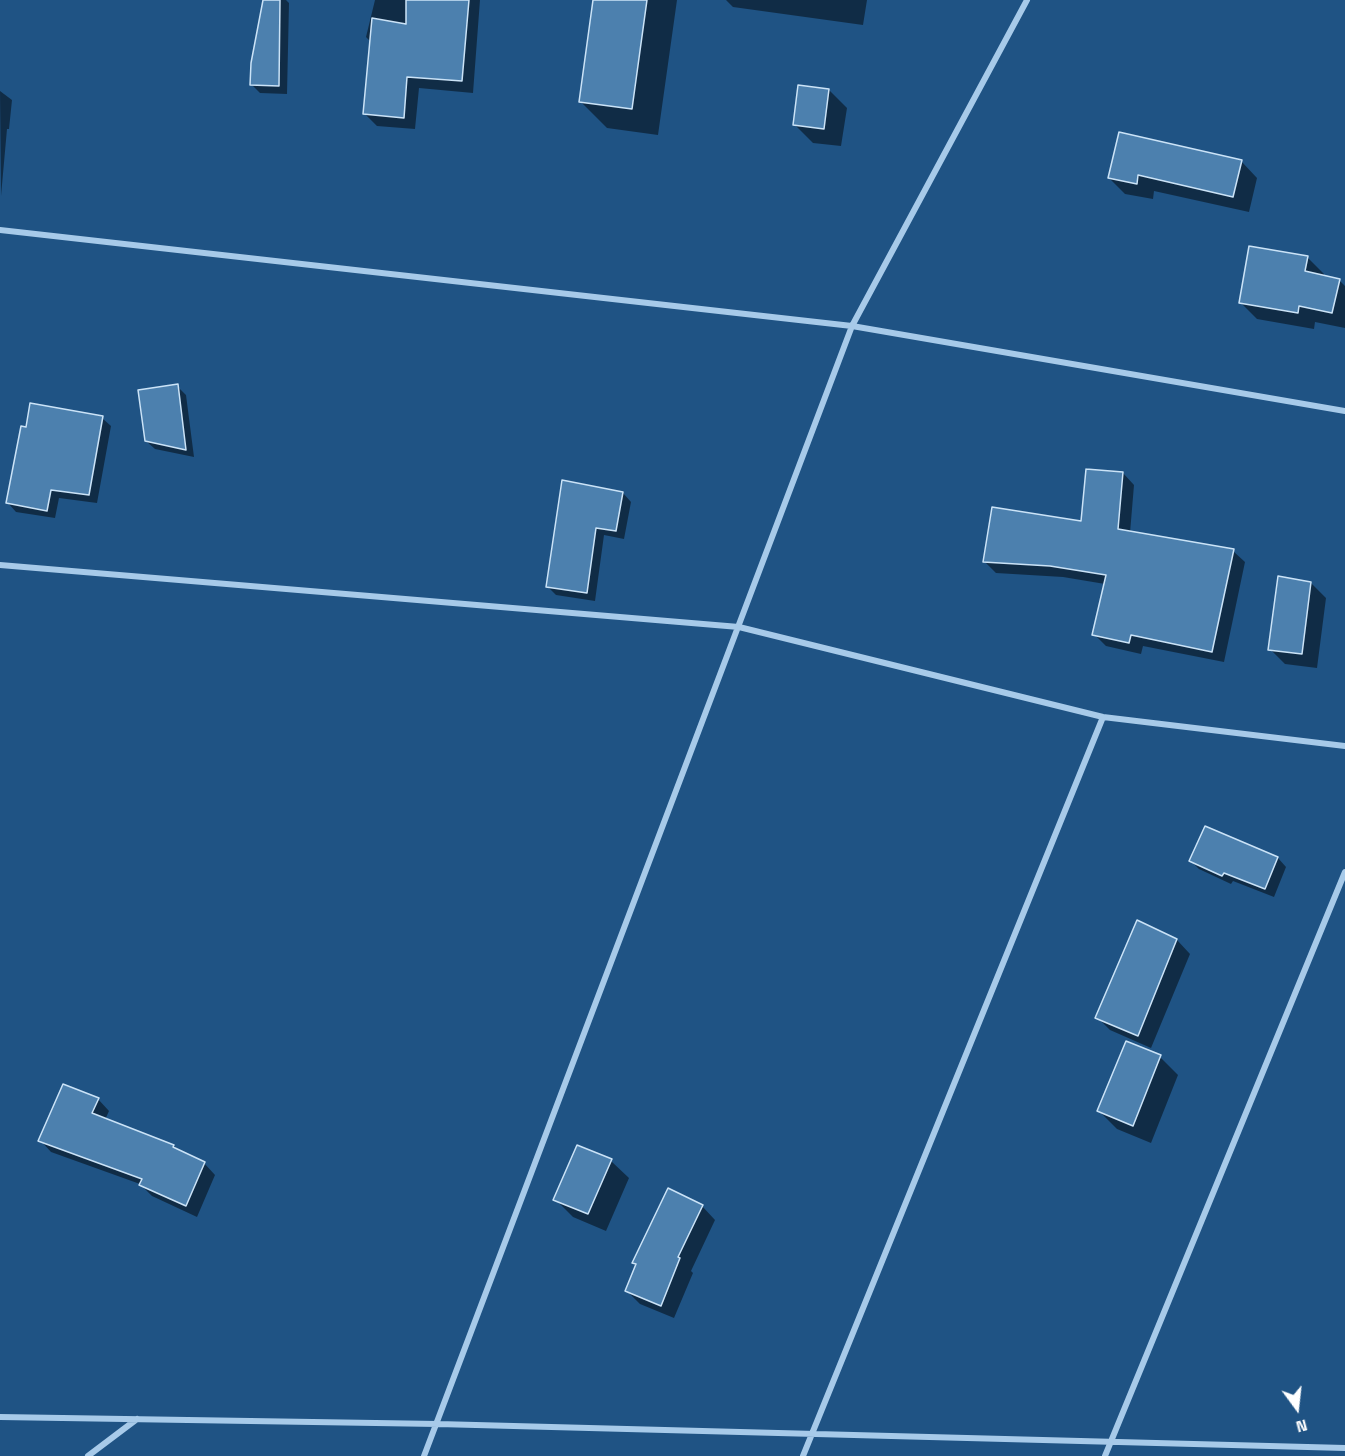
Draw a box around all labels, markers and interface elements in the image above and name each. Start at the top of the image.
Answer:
north arrow [1267,1378,1327,1438]
text: N [1294,1414,1310,1437]

